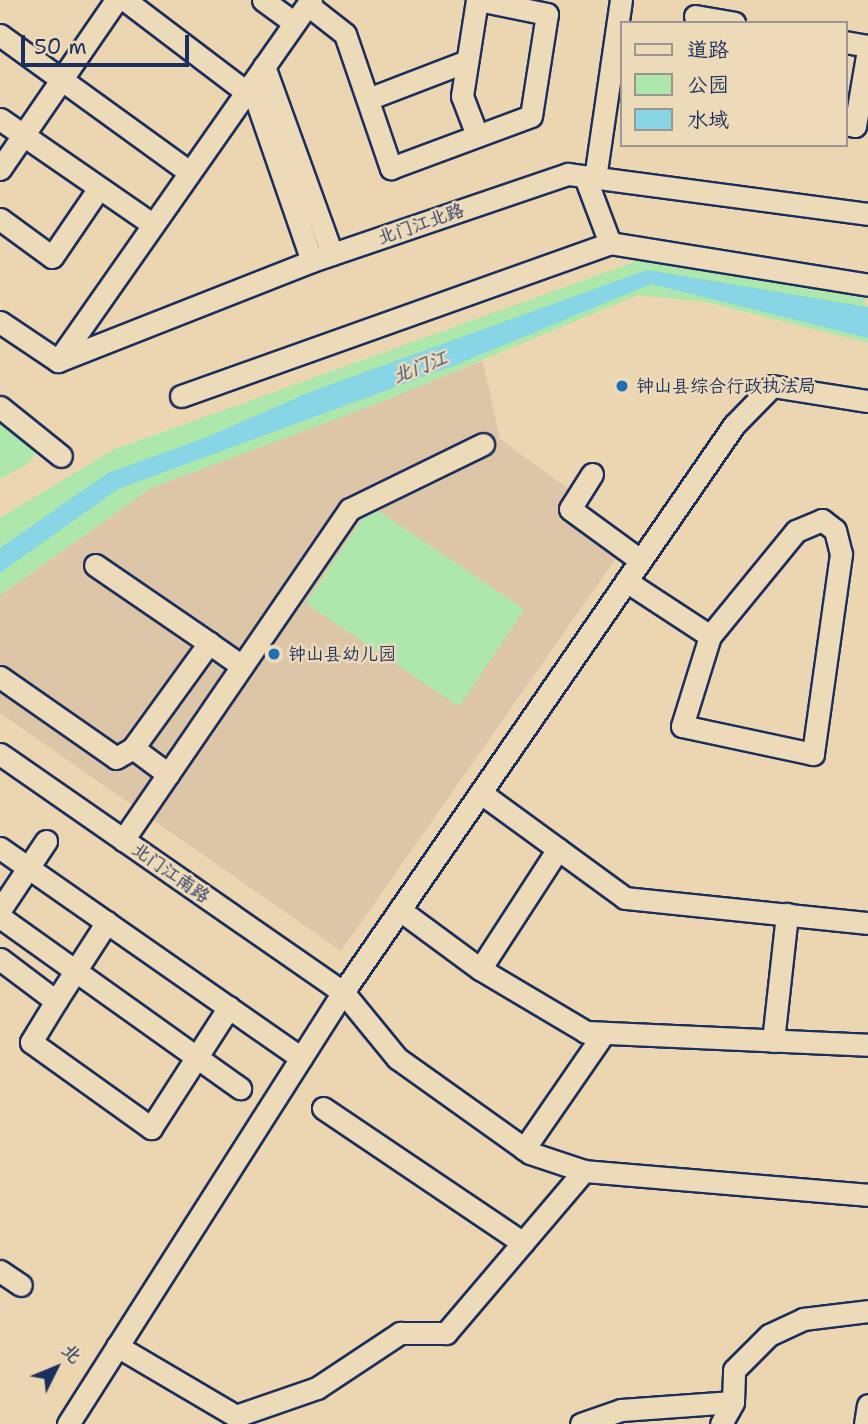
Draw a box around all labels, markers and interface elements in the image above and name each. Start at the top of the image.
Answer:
scale bar [24,21,192,65]
legend [620,21,847,147]
text: 50 m [34,33,87,61]
text: 道路 [687,36,729,64]
text: 公园 [687,71,729,99]
text: 水域 [687,106,729,134]
street label: 北门江北路 [375,199,467,249]
water label: 北门江 [389,346,451,388]
place label: 钟山县综合行政执法局 [636,375,816,397]
marker: 钟山县综合行政执法局 [614,378,630,394]
place label: 钟山县幼儿园 [288,643,396,665]
marker: 钟山县幼儿园 [266,646,282,662]
street label: 北门江南路 [128,838,214,908]
north arrow [21,1333,91,1403]
text: 北 [56,1338,87,1369]

